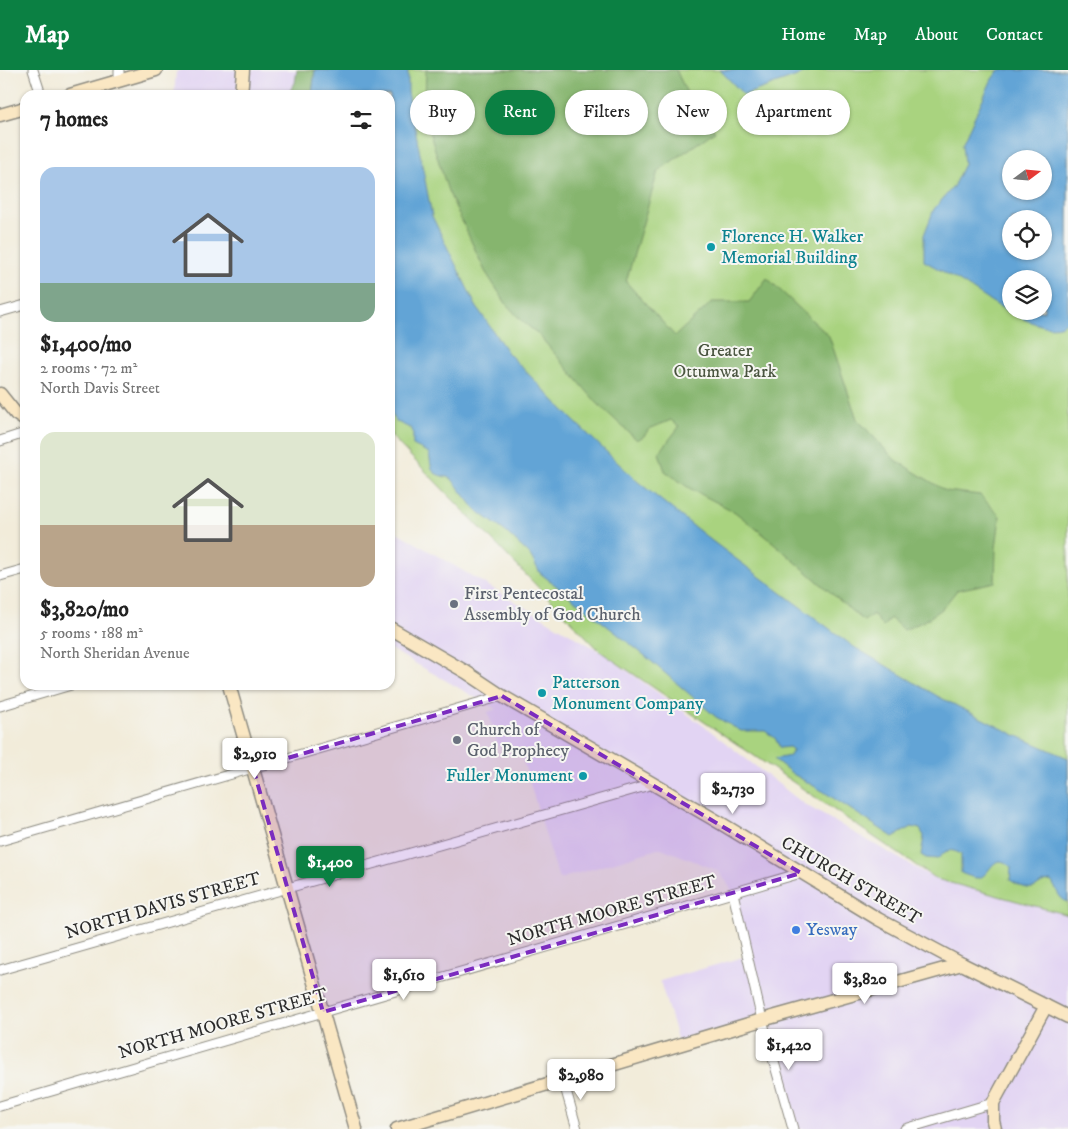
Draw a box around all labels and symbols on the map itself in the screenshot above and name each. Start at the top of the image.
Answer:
north arrow [1002,150,1052,200]
place label: Florence H. Walker Memorial Building [721,226,864,269]
marker: Florence H. Walker Memorial Building [705,241,717,253]
park label: Greater Ottumwa Park [673,340,777,383]
place label: First Pentecostal Assembly of God Church [464,583,641,626]
marker: First Pentecostal Assembly of God Church [448,598,460,610]
place label: Patterson Monument Company [552,672,704,715]
marker: Patterson Monument Company [536,687,548,699]
place label: Church of God Prophecy [467,719,570,762]
marker: Church of God Prophecy [451,734,463,746]
pin: $2,910 [214,738,296,780]
place label: Fuller Monument [446,765,573,787]
marker: Fuller Monument [577,770,589,782]
pin: $2,730 [692,772,774,815]
street label: CHURCH STREET [777,832,925,930]
pin: $1,400 [289,846,371,888]
street label: NORTH DAVIS STREET [63,867,264,944]
street label: NORTH MOORE STREET [505,871,719,951]
place label: Yesway [806,919,858,941]
marker: Yesway [790,924,802,936]
pin: $1,610 [363,958,445,1001]
pin: $3,820 [824,962,906,1005]
street label: NORTH MOORE STREET [116,984,330,1064]
pin: $1,420 [748,1028,830,1071]
pin: $2,980 [540,1058,622,1101]

